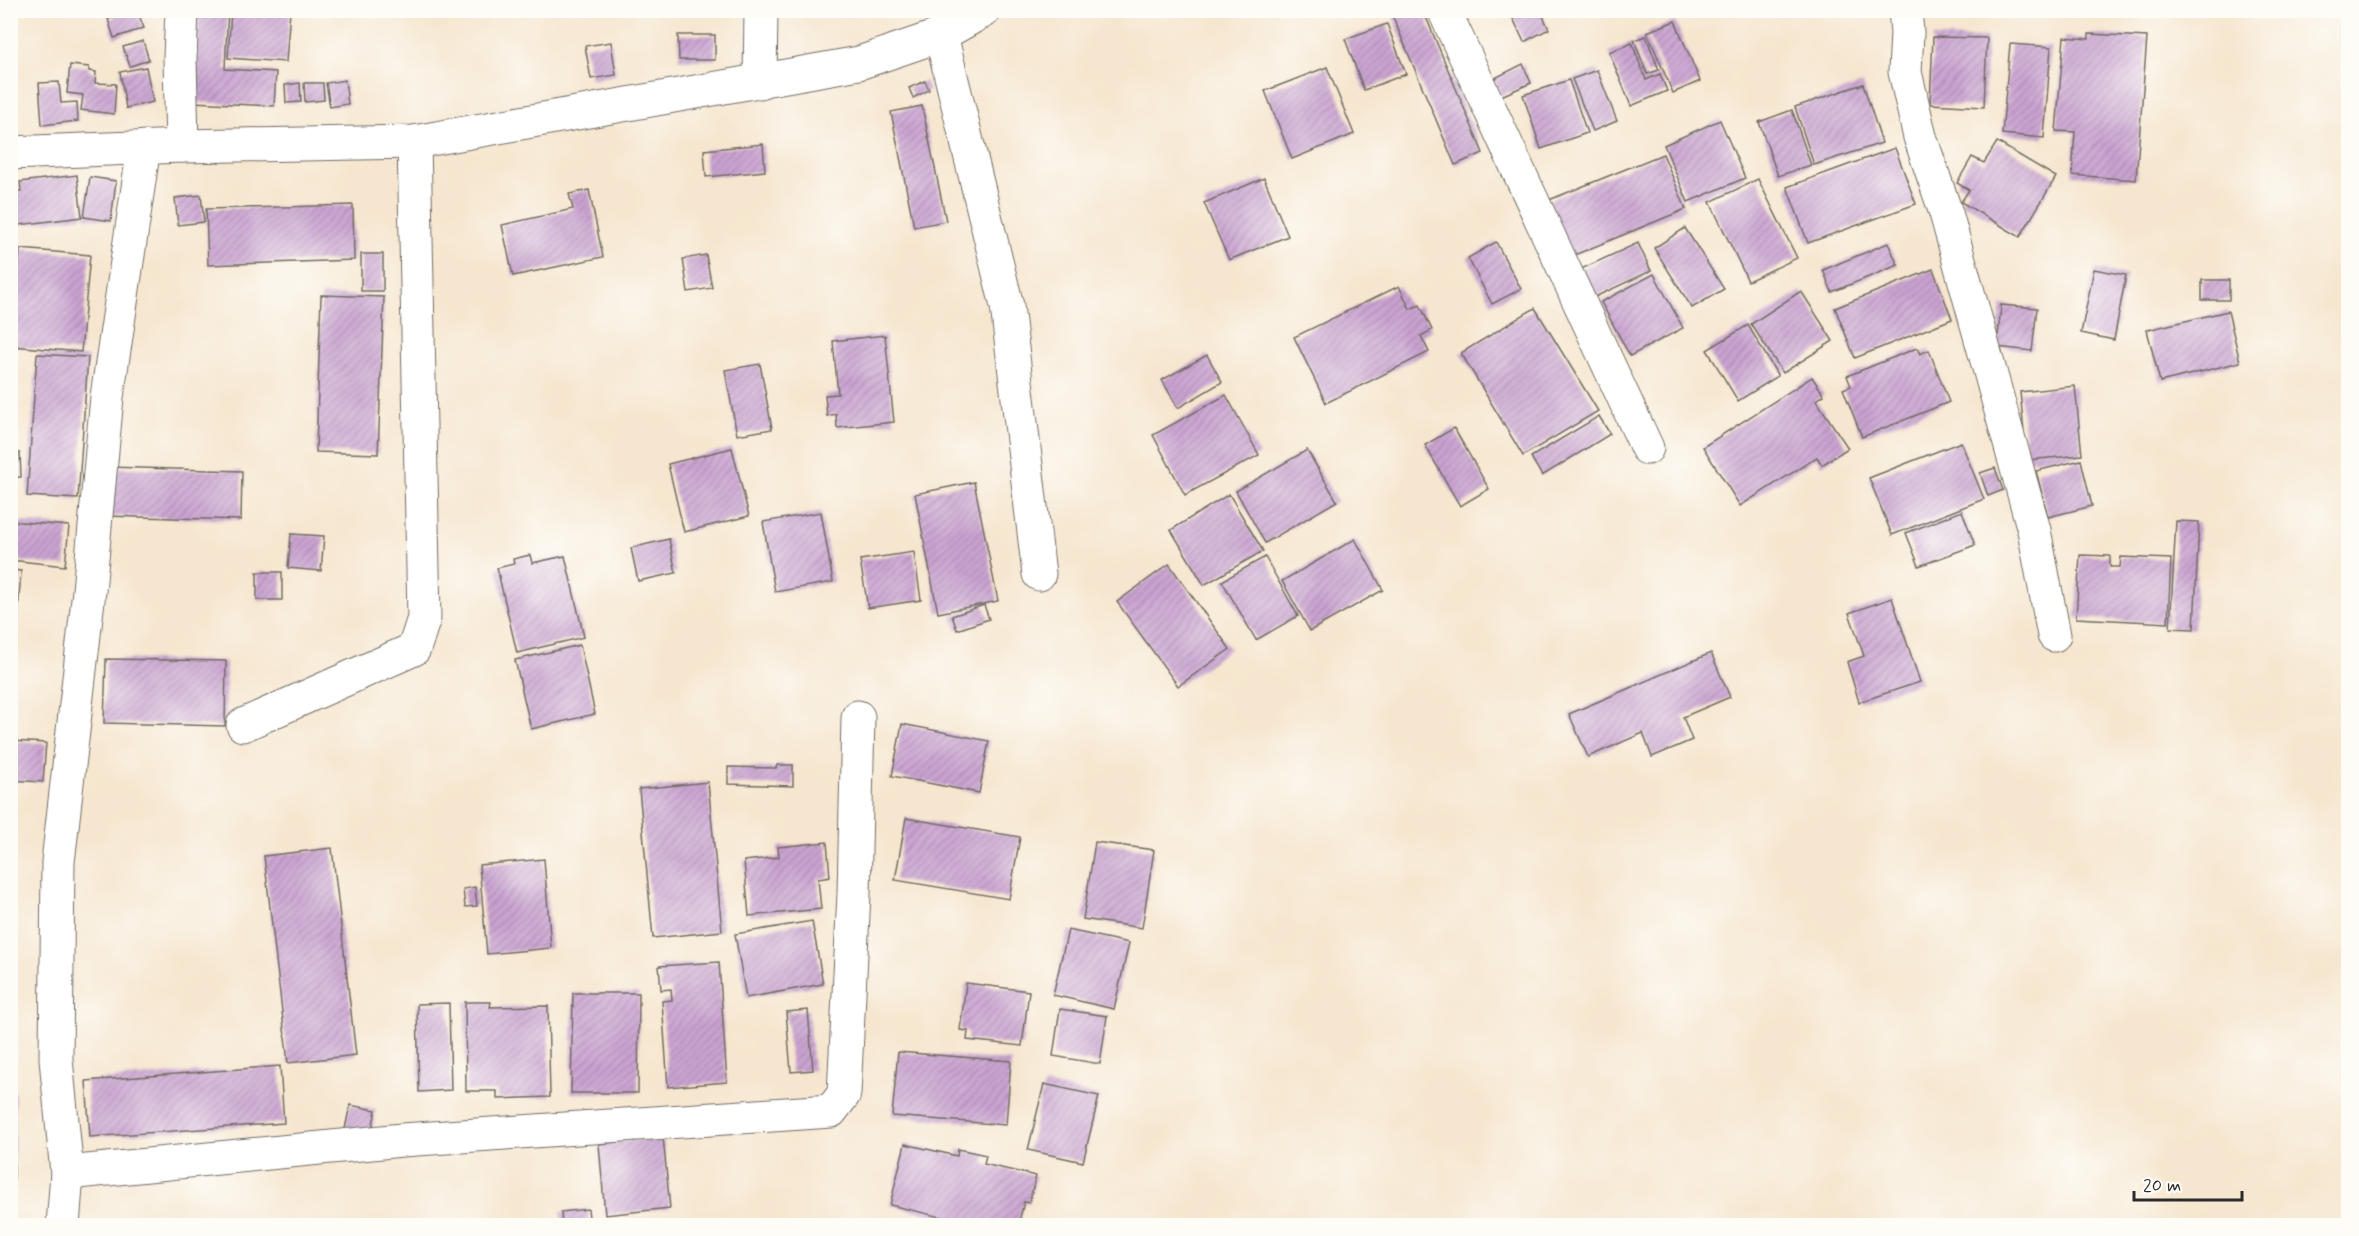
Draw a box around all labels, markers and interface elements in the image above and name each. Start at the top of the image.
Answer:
scale bar [2134,1164,2242,1202]
text: 20 m [2143,1174,2181,1198]

